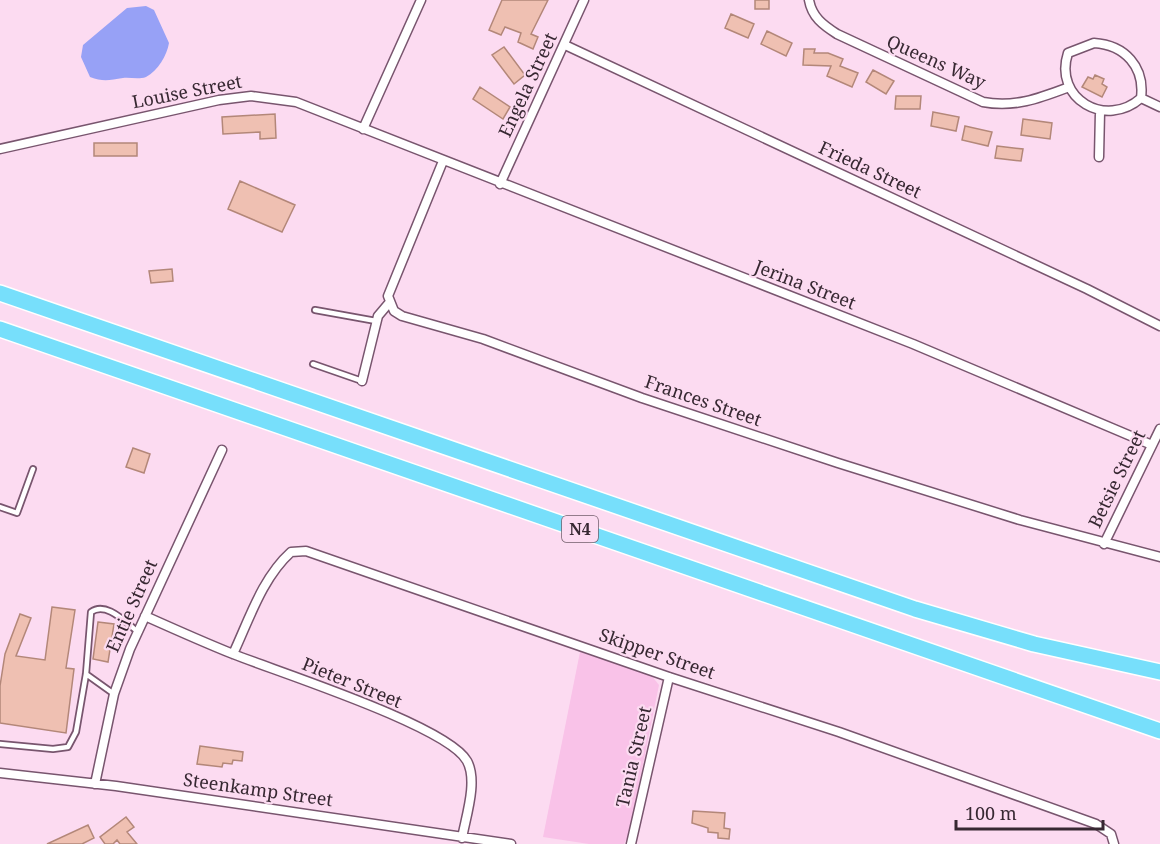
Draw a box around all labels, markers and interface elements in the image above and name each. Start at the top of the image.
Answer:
street label: Engela Street [492,28,562,141]
street label: Queens Way [883,29,990,94]
street label: Louise Street [130,69,244,113]
street label: Frieda Street [815,135,926,203]
street label: Jerina Street [750,253,860,314]
street label: Frances Street [642,369,765,431]
street label: Betsie Street [1082,426,1150,532]
road number: N4 [562,516,598,542]
street label: Entie Street [100,555,162,656]
street label: Skipper Street [596,622,719,684]
street label: Pieter Street [299,651,406,713]
street label: Tania Street [610,704,656,810]
street label: Steenkamp Street [182,767,334,811]
scale bar [956,793,1103,831]
text: 100 m [965,801,1017,825]

